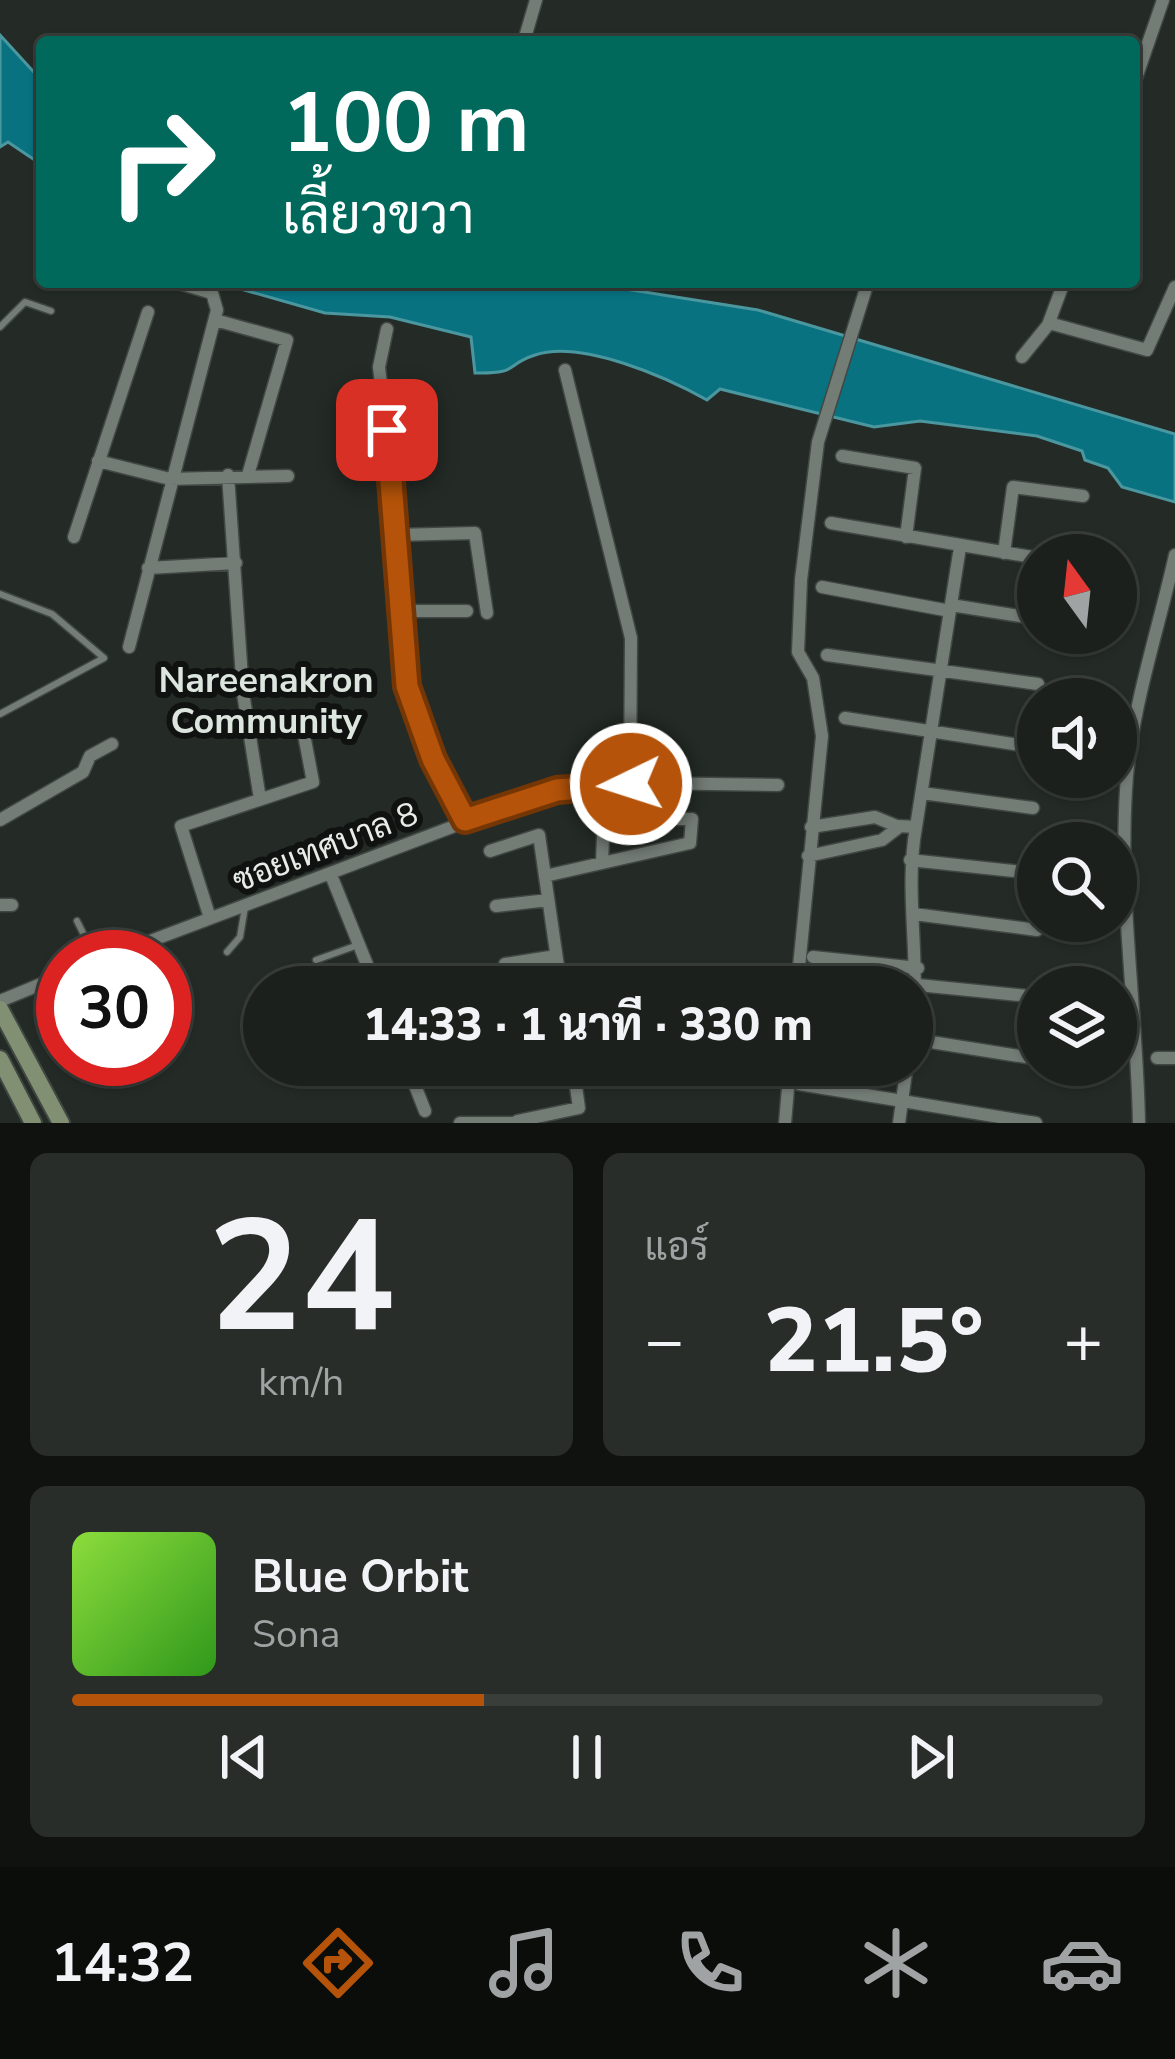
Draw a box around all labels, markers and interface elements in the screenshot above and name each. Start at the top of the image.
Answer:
text: 100 m [282,66,530,181]
icon: right [84,84,240,240]
text: เลี้ยวขวา [282,178,475,252]
pin [336,379,438,481]
icon: arrive [354,397,420,463]
north arrow [1017,534,1137,654]
map controls [1017,534,1137,1086]
district label: Nareenakron Community [158,656,374,746]
button: sound [1017,678,1137,798]
position arrow [568,721,694,847]
street label: ซอยเทศบาล 8 [226,791,425,903]
button: search [1017,822,1137,942]
speed limit sign: 30 [36,930,192,1086]
button: layers [1017,966,1137,1086]
text: 14:33 · 1 นาที · 330 m [363,995,813,1056]
text: 24 [208,1171,395,1384]
text: แอร์ [645,1221,709,1274]
text: 21.5° [764,1280,984,1403]
text: − [645,1296,684,1386]
text: + [1063,1296,1103,1386]
text: km/h [258,1356,344,1409]
text: Blue Orbit [252,1547,469,1608]
text: Sona [252,1608,341,1661]
icon: previous [211,1724,277,1790]
icon: pause [554,1724,620,1790]
icon: next [898,1724,964,1790]
icon: directions [296,1921,380,2005]
icon: music [482,1921,566,2005]
icon: phone [668,1921,752,2005]
icon: climate [854,1921,938,2005]
icon: car [1040,1921,1124,2005]
text: 14:32 [51,1926,194,2000]

